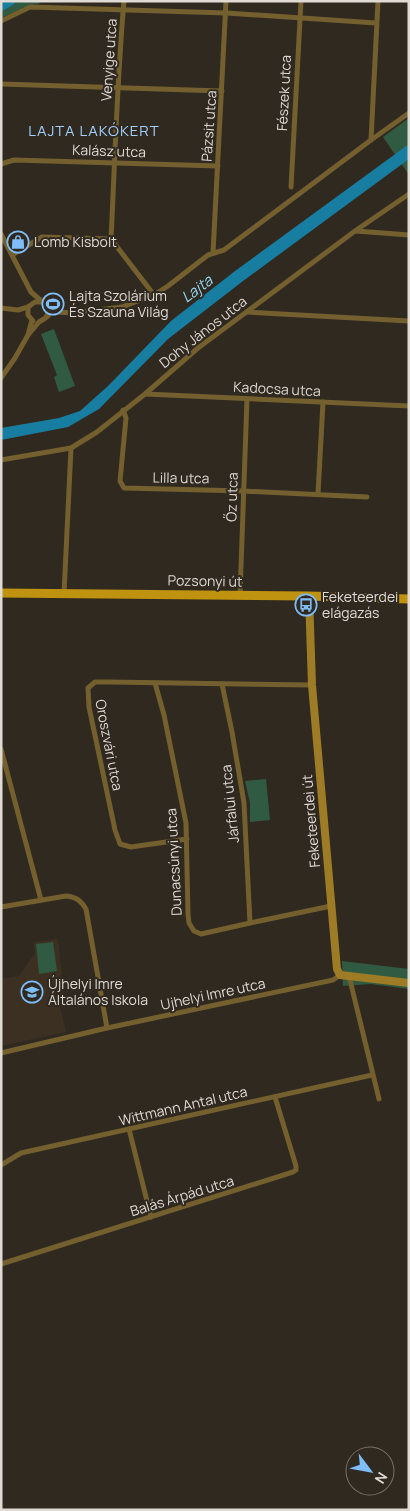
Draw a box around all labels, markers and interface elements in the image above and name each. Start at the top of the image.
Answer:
street label: Venyige utca [96,18,121,102]
street label: Fészek utca [272,54,295,132]
street label: Pázsit utca [197,90,220,162]
district label: LAJTA LAKÓKERT [28,120,160,141]
street label: Kalász utca [72,140,146,161]
shop icon: Lomb Kisbolt [6,230,30,254]
place label: Lomb Kisbolt [34,232,117,251]
water label: Lajta [177,270,217,307]
place label: Lajta Szolárium És Szauna Világ [69,286,169,321]
street label: Dohy János utca [155,291,250,372]
sports icon: Lajta Szolárium És Szauna Világ [41,292,65,316]
street label: Kadocsa utca [233,377,321,400]
street label: Lilla utca [153,468,209,487]
street label: Őz utca [221,472,242,522]
street label: Pozsonyi út [167,570,243,591]
place label: Feketeerdei elágazás [322,587,398,622]
bus stop icon: Feketeerdei elágazás [294,593,318,617]
street label: Oroszvári utca [91,698,128,792]
street label: Járfalui utca [216,764,243,844]
street label: Feketeerdei út [297,773,324,868]
street label: Dunacsúnyi utca [161,808,186,916]
street label: Ujhelyi Imre utca [159,973,267,1014]
place label: Újhelyi Imre Általános Iskola [48,974,148,1009]
school or university icon: Újhelyi Imre Általános Iskola [20,980,44,1004]
street label: Wittmann Antal utca [117,1081,249,1130]
street label: Balás Árpád utca [128,1171,236,1220]
north arrow [345,1446,395,1496]
text: N [371,1469,392,1487]

